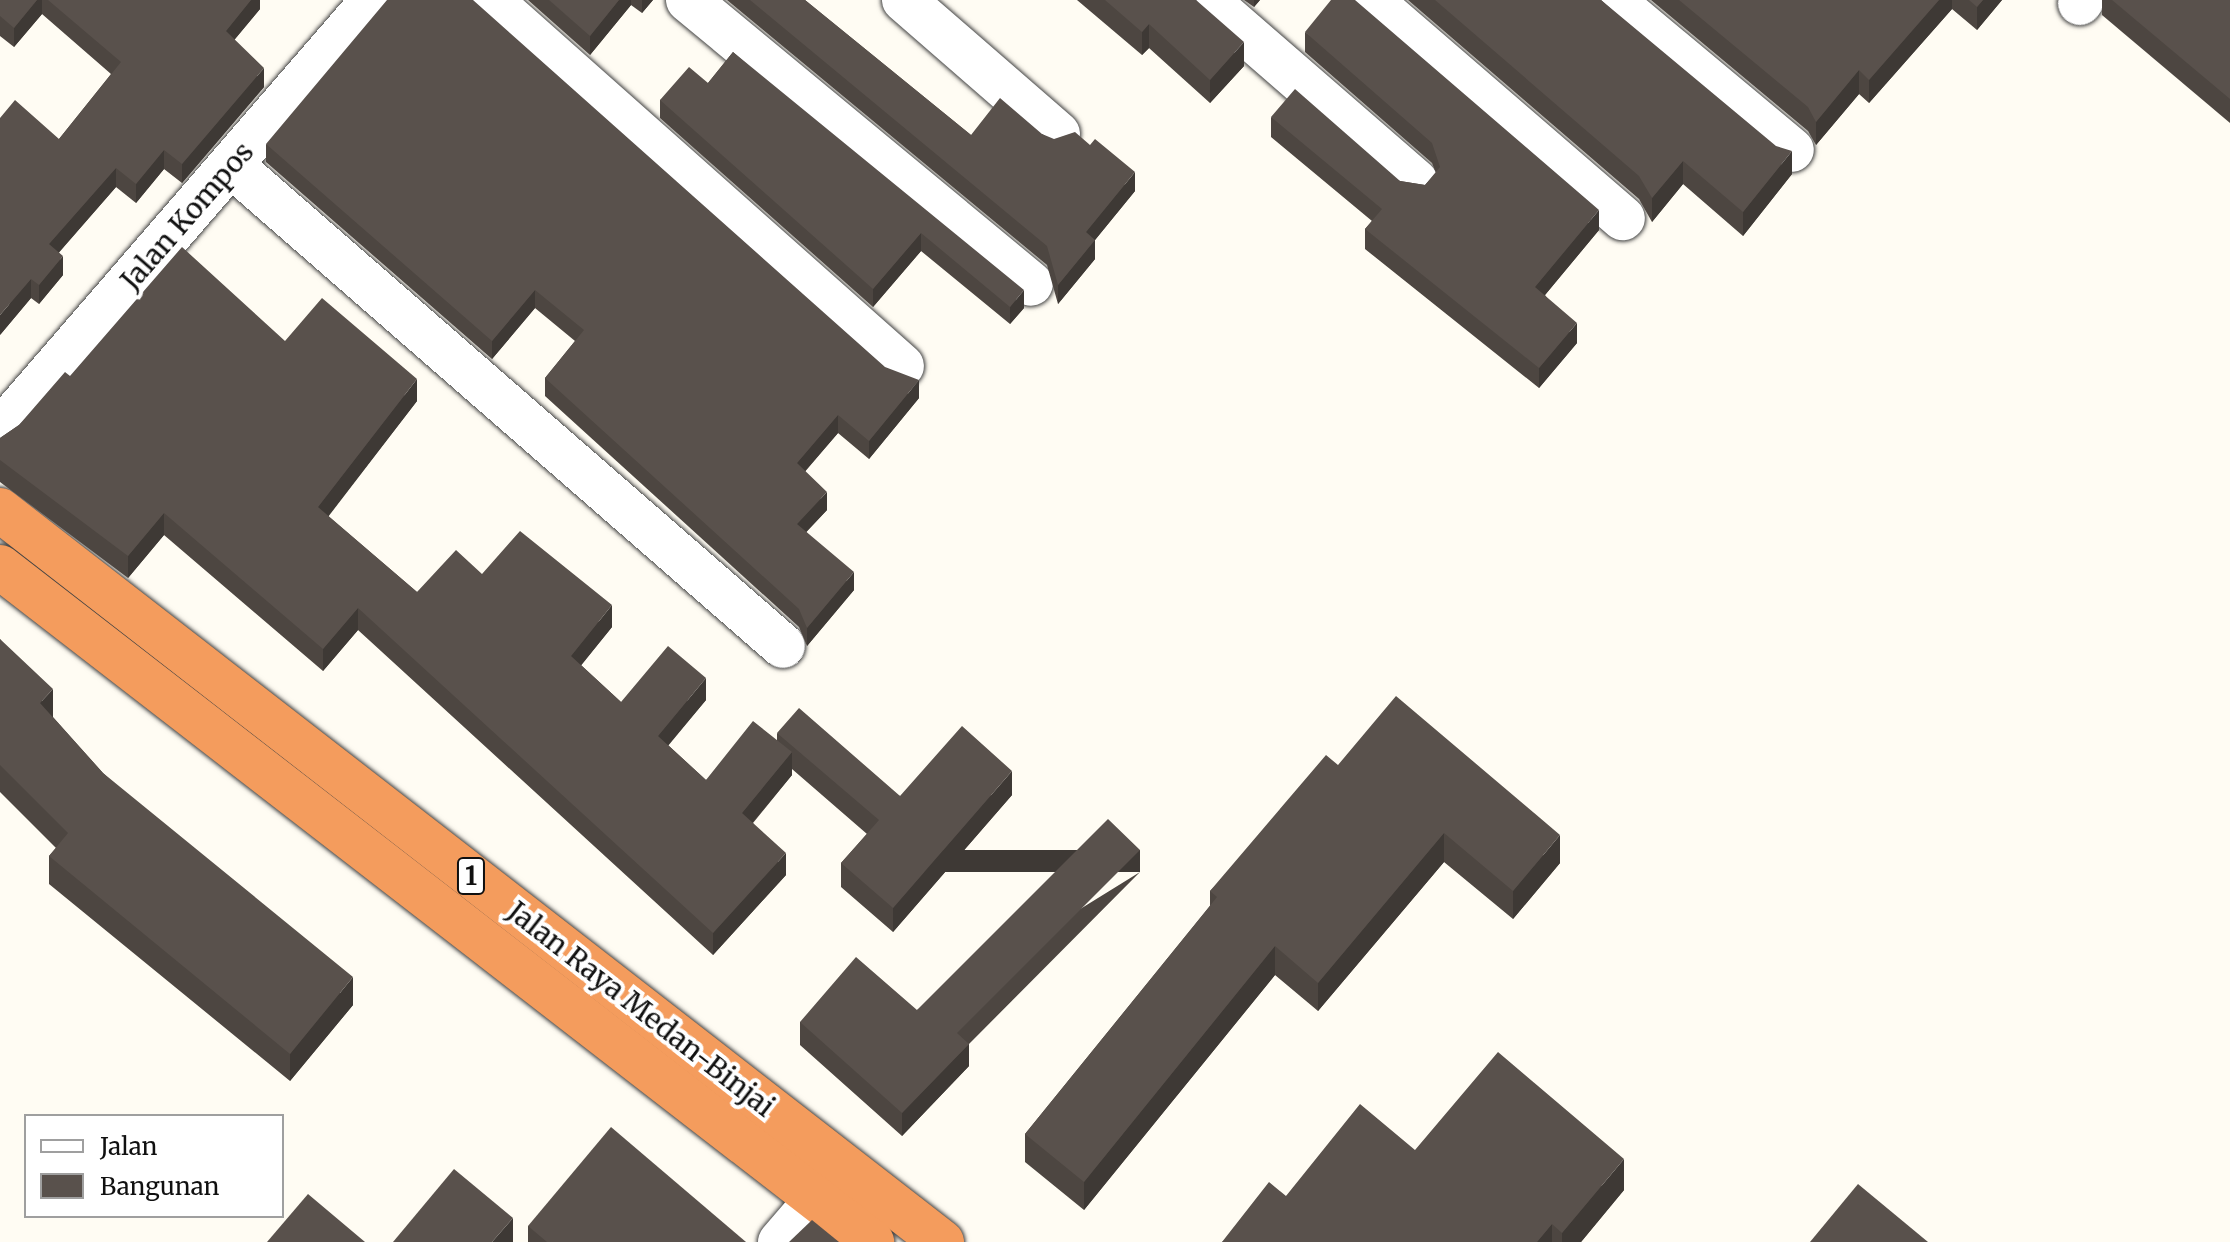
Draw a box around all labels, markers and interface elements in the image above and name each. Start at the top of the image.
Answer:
street label: Jalan Kompos [114,135,260,297]
road number: 1 [455,854,487,898]
street label: Jalan Raya Medan-Binjai [501,894,781,1124]
legend [24,1114,284,1218]
text: Jalan [100,1131,157,1162]
text: Bangunan [100,1171,220,1202]

